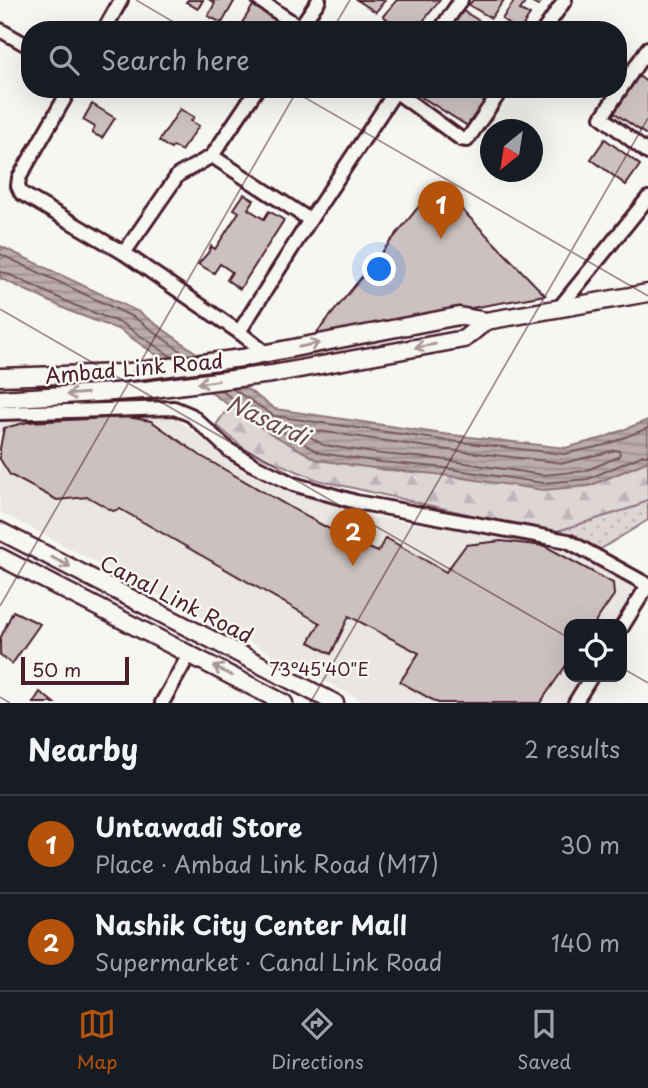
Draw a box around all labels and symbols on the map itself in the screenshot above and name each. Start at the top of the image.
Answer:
north arrow [480,119,543,182]
pin: 1 [418,181,464,239]
your location [362,252,396,286]
one-way arrow [297,338,320,352]
one-way arrow [414,340,437,354]
street label: Ambad Link Road [44,343,224,391]
one-way arrow [198,376,220,389]
water label: Nasardi [221,385,318,455]
one-way arrow [66,388,89,401]
pin: 2 [330,508,376,566]
street label: Canal Link Road [95,546,259,650]
one-way arrow [50,556,71,569]
scale bar [21,654,130,686]
text: 73°45'40"E [269,655,369,682]
one-way arrow [214,664,234,678]

